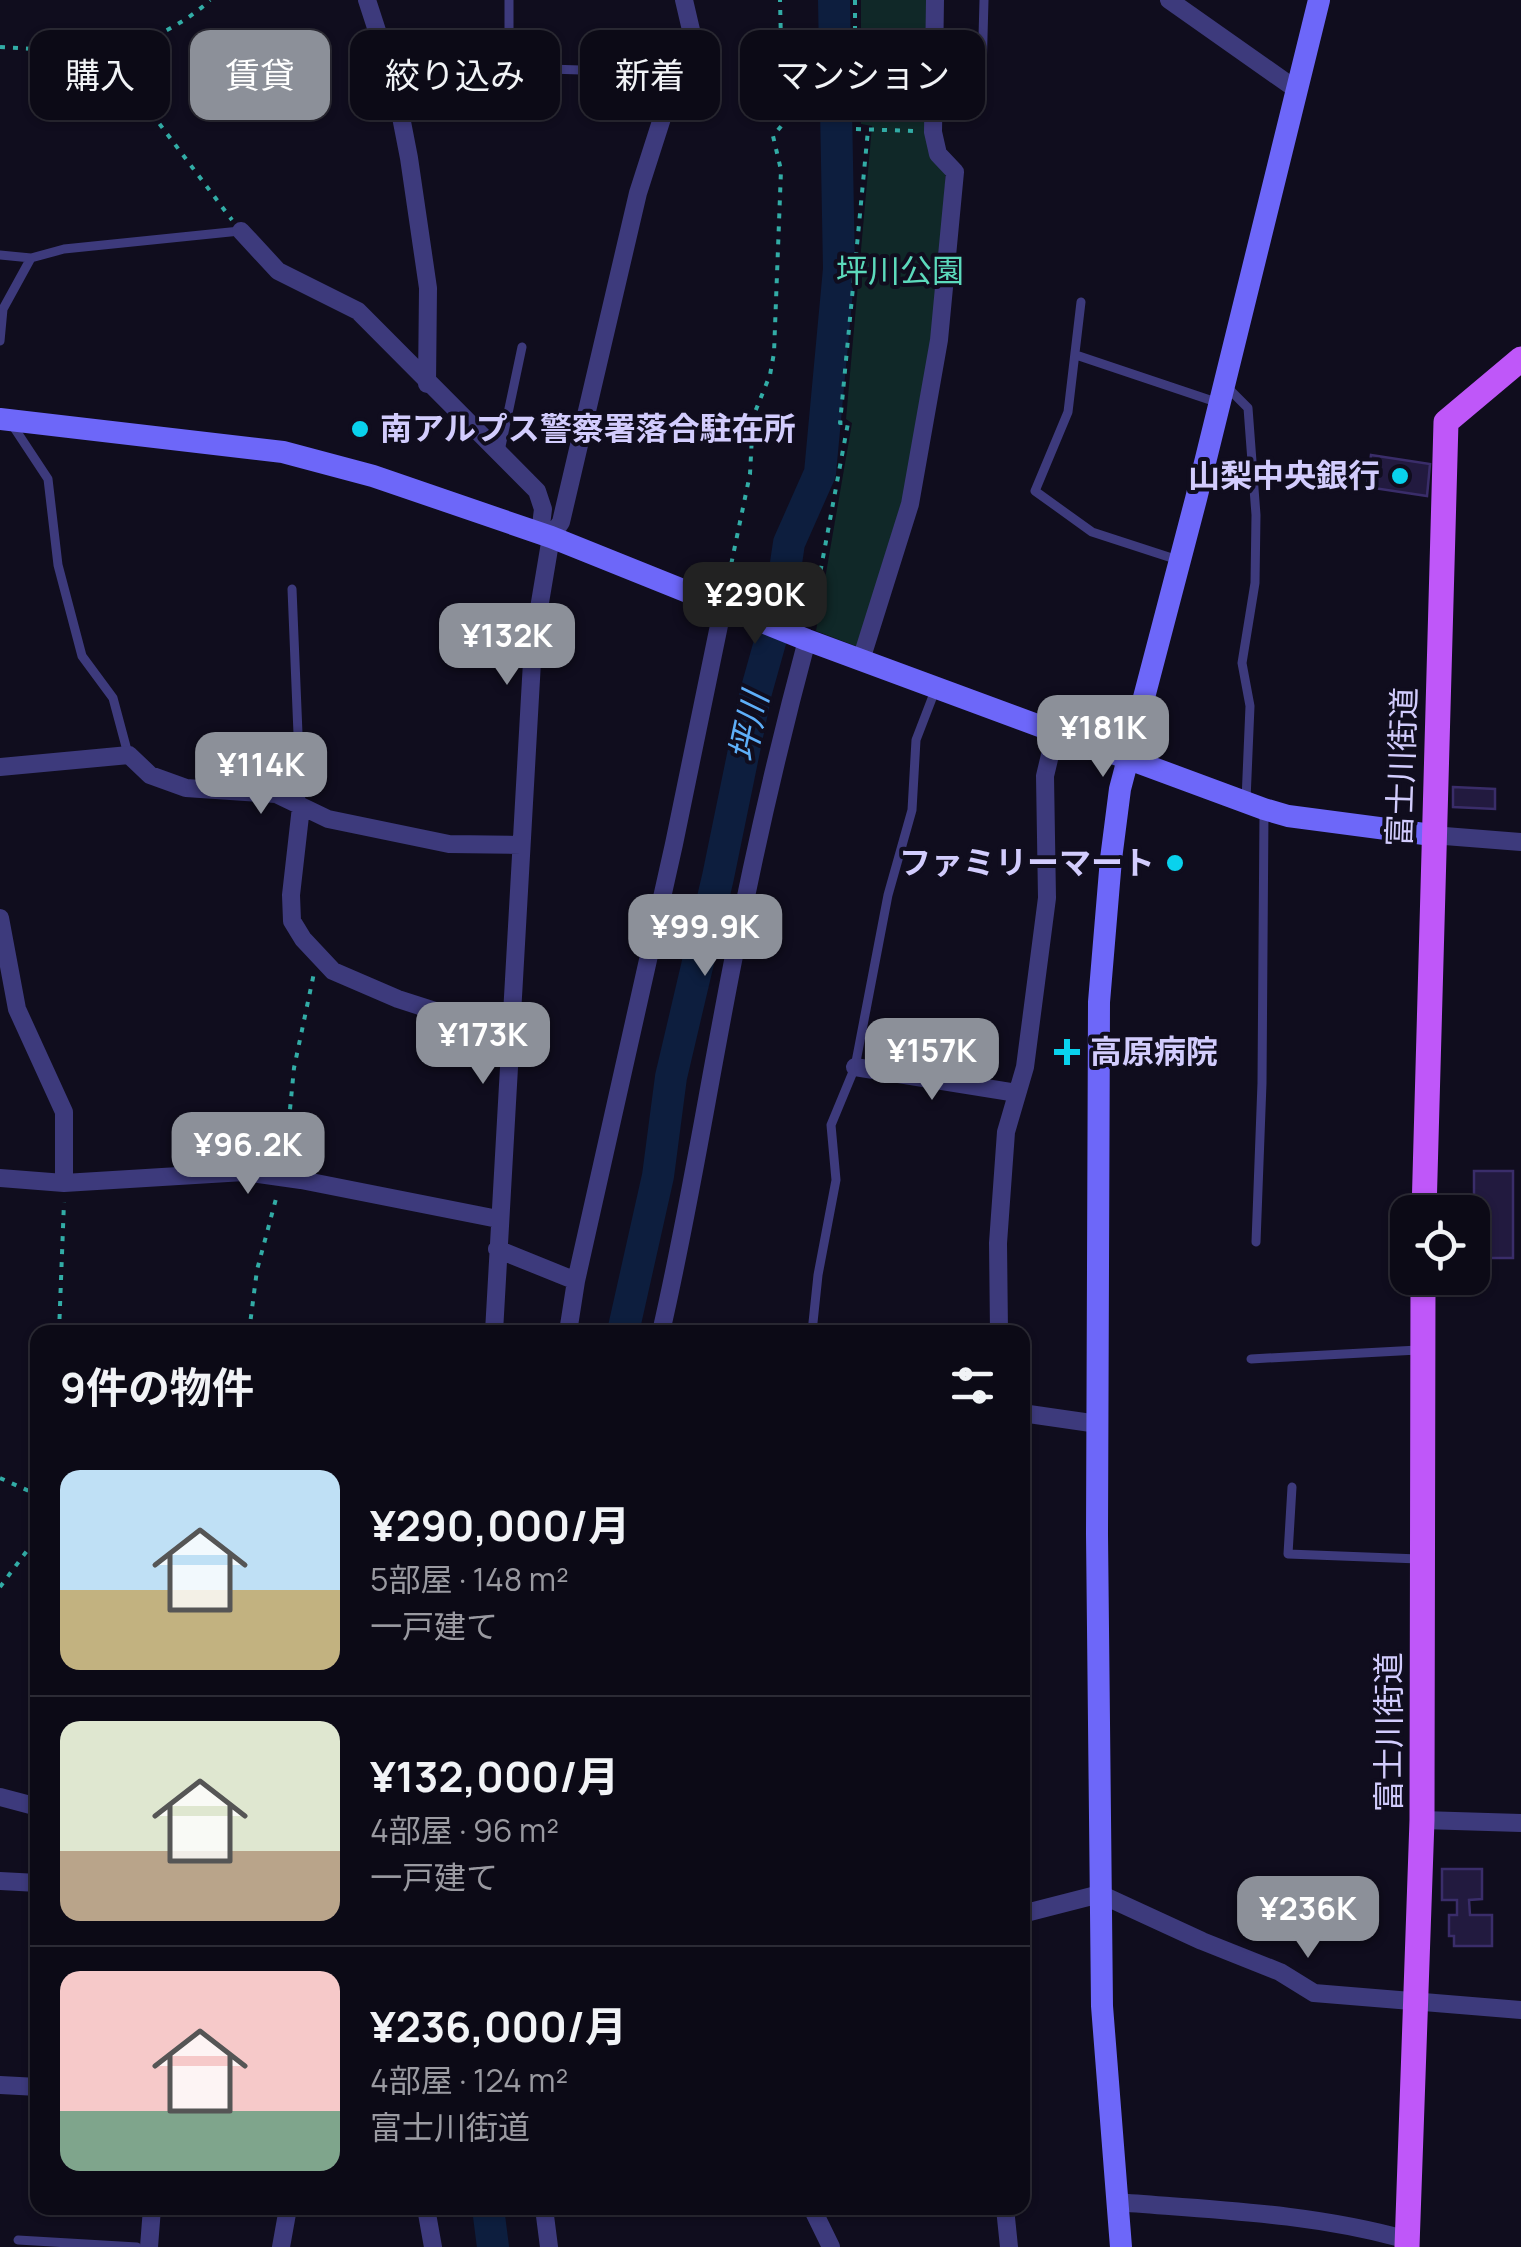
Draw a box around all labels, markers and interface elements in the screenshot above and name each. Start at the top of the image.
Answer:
chip: 購入 [30,30,170,120]
chip: 賃貸 [190,30,330,120]
chip: 絞り込み [350,30,560,120]
chip: 新着 [580,30,720,120]
chip: マンション [740,30,985,120]
park label: 坪川公園 [836,248,964,292]
place label: 南アルプス警察署落合駐在所 [380,406,796,450]
marker: 南アルプス警察署落合駐在所 [349,418,371,440]
place label: 山梨中央銀行 [1188,453,1380,497]
marker: 山梨中央銀行 [1389,465,1411,487]
pin: ¥290K [685,562,825,647]
text: ¥290K [705,572,805,616]
pin: ¥132K [437,603,577,688]
text: ¥132K [461,613,553,657]
water label: 坪川 [717,684,780,766]
street label: 富士川街道 [1376,686,1426,848]
pin: ¥181K [1033,695,1173,780]
text: ¥181K [1059,705,1147,749]
pin: ¥114K [191,732,331,817]
text: ¥114K [217,742,305,786]
place label: ファミリーマート [899,840,1155,884]
marker: ファミリーマート [1164,852,1186,874]
pin: ¥99.9K [624,894,786,979]
text: ¥99.9K [650,904,760,948]
pin: ¥173K [413,1002,553,1087]
text: ¥173K [438,1012,528,1056]
pin: ¥157K [862,1018,1002,1103]
text: ¥157K [887,1028,977,1072]
place label: 高原病院 [1090,1029,1218,1073]
marker: 高原病院 [1054,1039,1080,1065]
pin: ¥96.2K [167,1112,329,1197]
text: ¥96.2K [194,1122,302,1166]
map controls [1390,1195,1490,1295]
button: locate [1390,1195,1490,1295]
text: 9件の物件 [60,1358,254,1416]
icon: filters [945,1358,1000,1413]
text: ¥290,000/月 [370,1496,630,1554]
icon: home [140,1510,260,1630]
text: 5部屋 · 148 m² [370,1557,569,1601]
text: 一戸建て [370,1604,498,1648]
street label: 富士川街道 [1366,1652,1410,1812]
text: ¥132,000/月 [370,1747,619,1805]
icon: home [140,1761,260,1881]
text: 4部屋 · 96 m² [370,1808,559,1852]
text: 一戸建て [370,1855,498,1899]
pin: ¥236K [1238,1876,1378,1961]
text: ¥236K [1259,1886,1357,1930]
text: ¥236,000/月 [370,1997,627,2055]
icon: home [140,2011,260,2131]
text: 4部屋 · 124 m² [370,2058,568,2102]
text: 富士川街道 [370,2105,530,2149]

